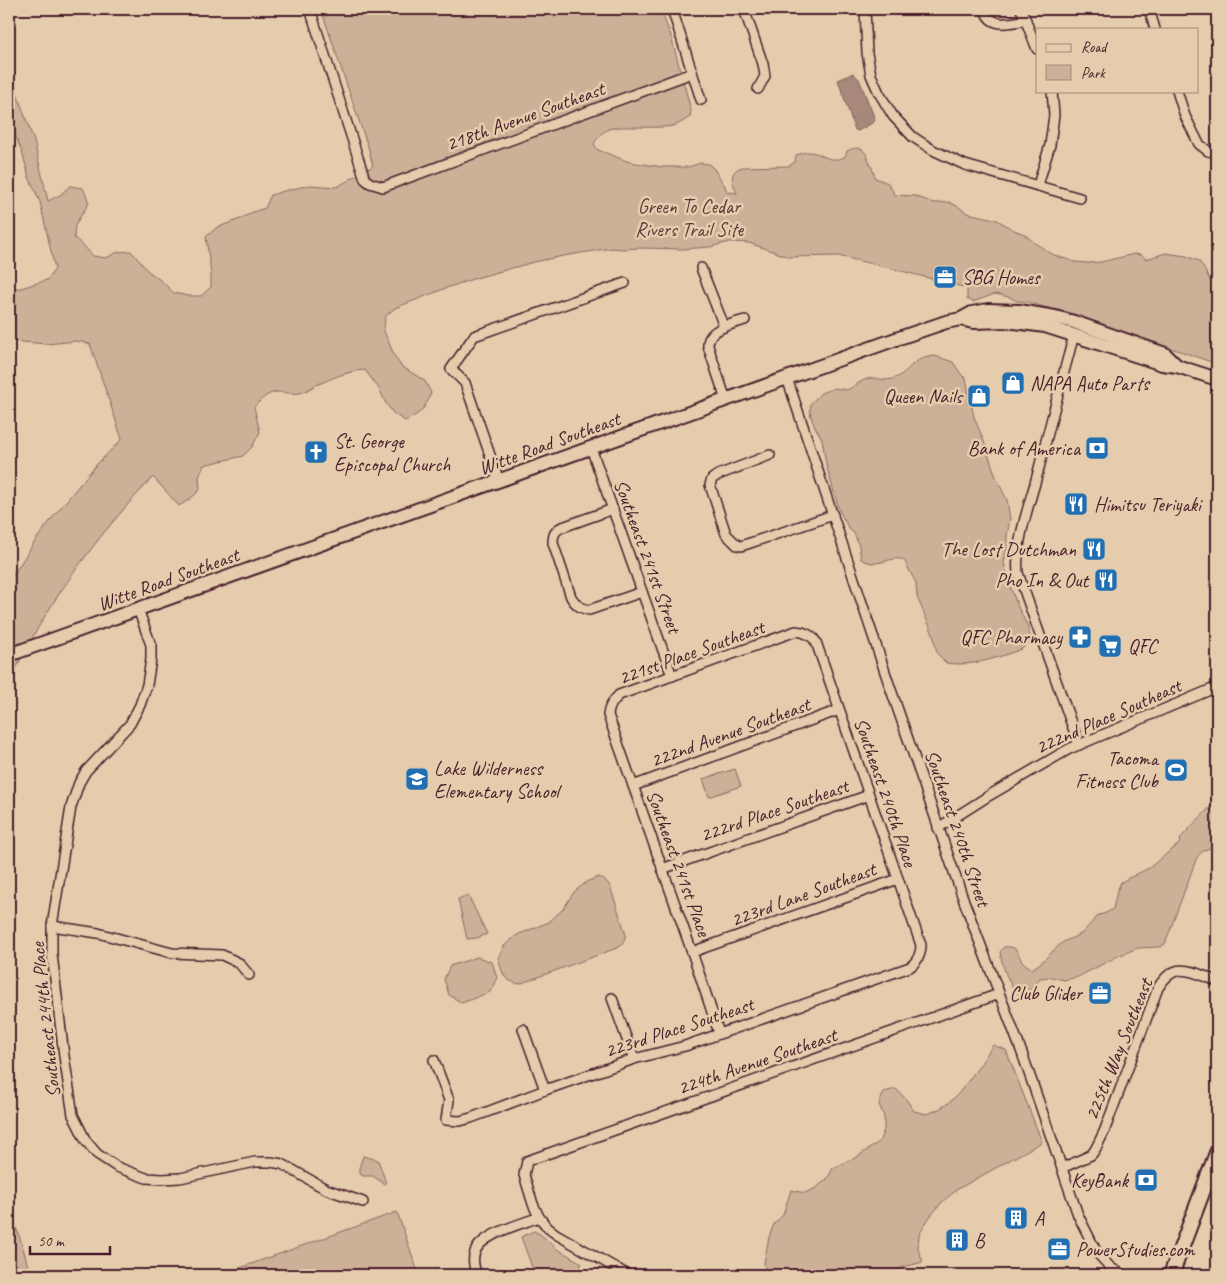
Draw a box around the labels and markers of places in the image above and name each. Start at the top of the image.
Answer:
office icon: SBG Homes [932,264,958,290]
place label: SBG Homes [962,265,1042,290]
shop icon: NAPA Auto Parts [1000,370,1026,396]
place label: NAPA Auto Parts [1030,371,1151,396]
shop icon: Queen Nails [966,383,992,409]
place label: Queen Nails [884,384,964,409]
place label: St. George Episcopal Church [334,429,451,477]
bank icon: Bank of America [1084,435,1110,461]
place label: Bank of America [968,436,1082,461]
church icon: St. George Episcopal Church [303,439,329,465]
restaurant icon: Himitsu Teriyaki [1063,491,1089,517]
place label: Himitsu Teriyaki [1094,492,1203,517]
restaurant icon: The Lost Dutchman [1081,536,1107,562]
place label: The Lost Dutchman [941,537,1077,562]
restaurant icon: Pho In & Out [1093,567,1119,593]
place label: Pho In & Out [995,568,1090,593]
pharmacy icon: QFC Pharmacy [1067,624,1093,650]
place label: QFC Pharmacy [960,625,1063,650]
supermarket icon: QFC [1097,633,1123,659]
place label: QFC [1128,634,1159,659]
place label: Tacoma Fitness Club [1075,746,1160,794]
place label: Lake Wilderness Elementary School [434,756,562,804]
sports icon: Tacoma Fitness Club [1163,757,1189,783]
school or university icon: Lake Wilderness Elementary School [404,766,430,792]
office icon: Club Glider [1087,980,1113,1006]
place label: Club Glider [1010,981,1084,1006]
bank icon: KeyBank [1133,1167,1159,1193]
place label: KeyBank [1071,1168,1130,1193]
building icon: A [1003,1205,1029,1231]
place label: A [1034,1206,1045,1231]
building icon: B [944,1227,970,1253]
place label: B [974,1228,986,1253]
office icon: PowerStudies.com [1046,1236,1072,1262]
place label: PowerStudies.com [1076,1237,1196,1262]

